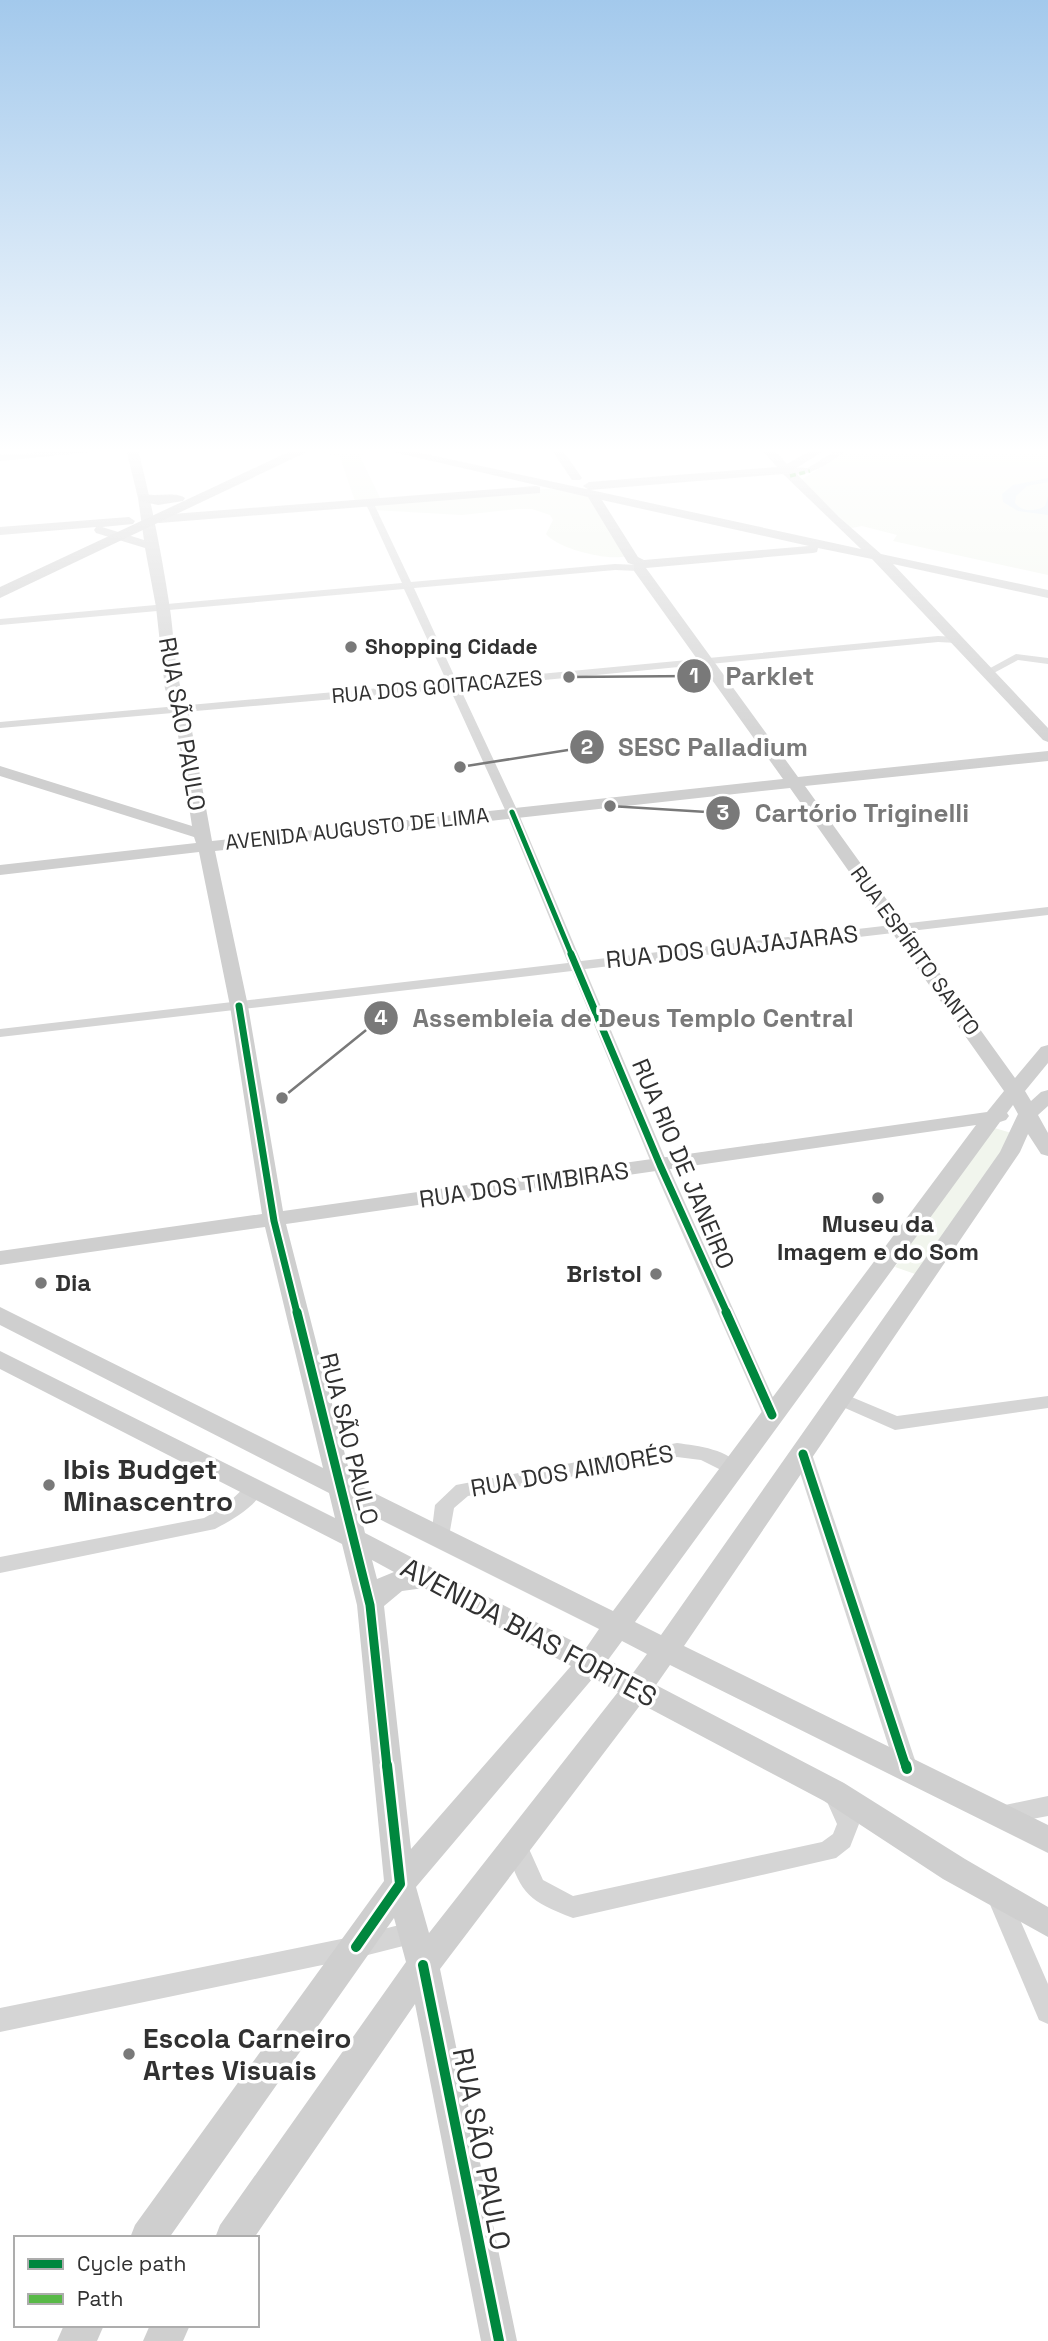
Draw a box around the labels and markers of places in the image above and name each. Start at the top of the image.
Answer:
place label: Shopping Cidade [365,633,538,660]
marker: Shopping Cidade [343,639,359,655]
callout: Parklet [677,652,828,699]
callout: SESC Palladium [569,724,822,771]
callout: Cartório Triginelli [706,789,984,836]
callout: Assembleia de Deus Templo Central [363,994,868,1041]
marker: Museu da Imagem e do Som [870,1190,886,1206]
place label: Museu da Imagem e do Som [777,1208,979,1267]
place label: Bristol [566,1258,642,1289]
marker: Bristol [648,1266,664,1282]
place label: Dia [55,1267,91,1298]
marker: Dia [33,1275,49,1291]
place label: Ibis Budget Minascentro [63,1451,233,1519]
marker: Ibis Budget Minascentro [41,1477,57,1493]
place label: Escola Carneiro Artes Visuais [143,2020,351,2088]
marker: Escola Carneiro Artes Visuais [121,2046,137,2062]

